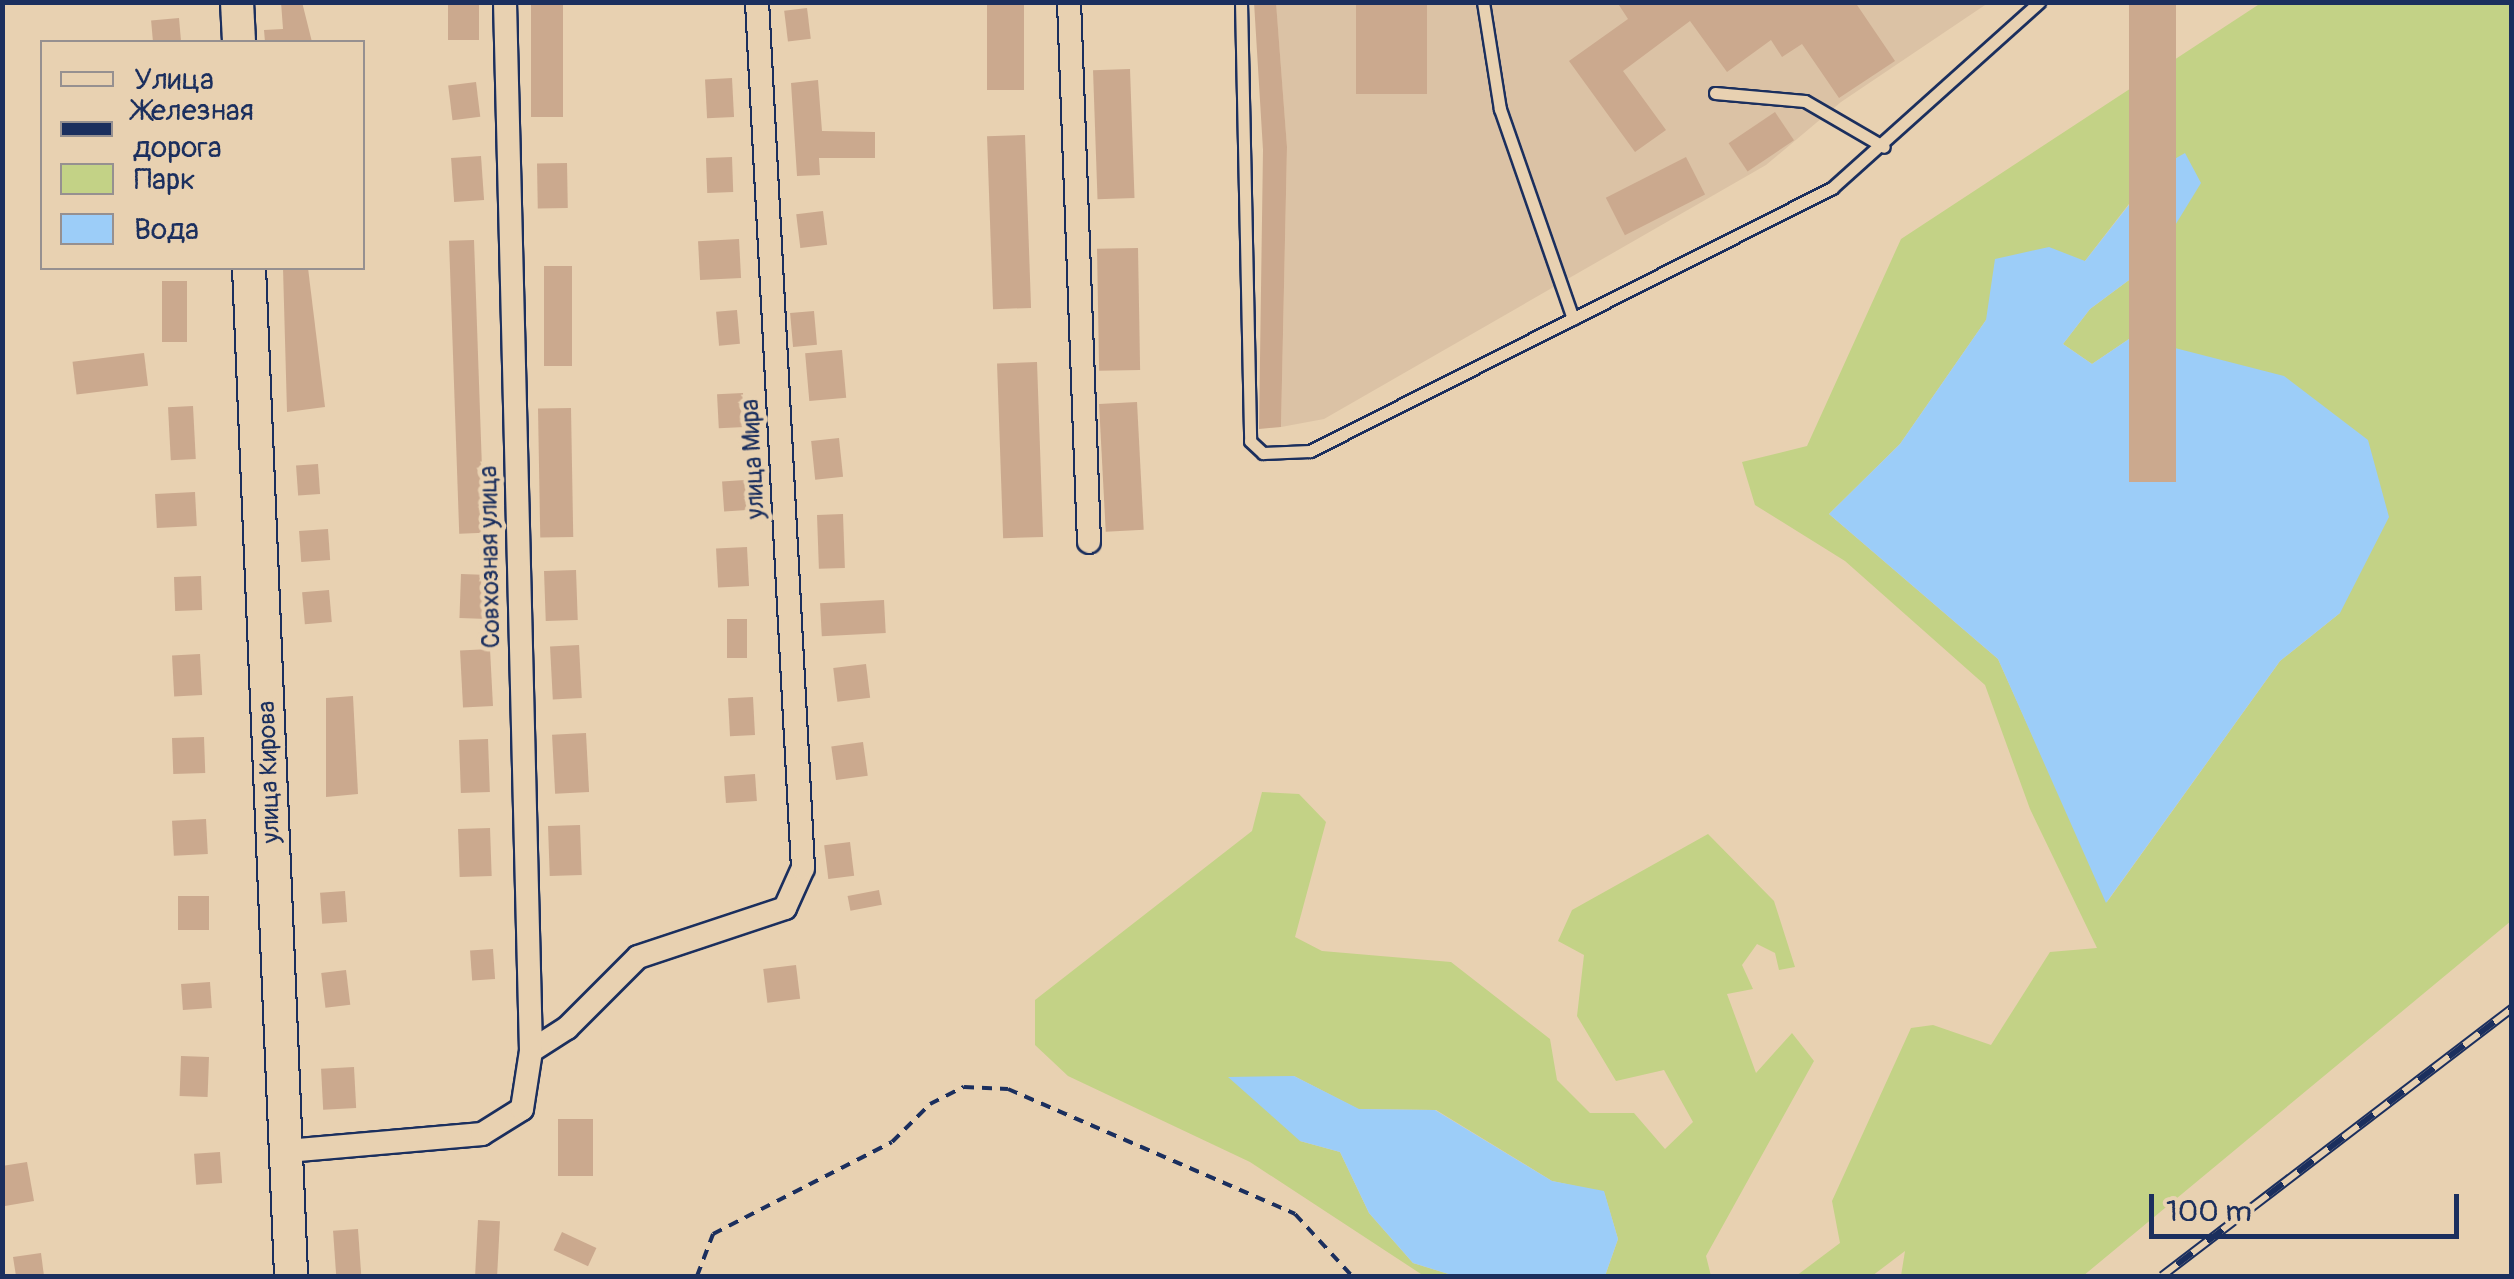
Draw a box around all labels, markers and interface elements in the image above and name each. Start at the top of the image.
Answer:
legend [40,40,365,270]
text: Улица [134,61,214,98]
text: Железная дорога [133,92,254,166]
text: Парк [134,161,196,198]
text: Вода [134,211,199,248]
street label: улица Мира [736,398,772,520]
street label: Совхозная улица [474,465,508,649]
street label: улица Кирова [253,700,287,844]
scale bar [2154,1174,2464,1236]
text: 100 m [2166,1193,2252,1230]

